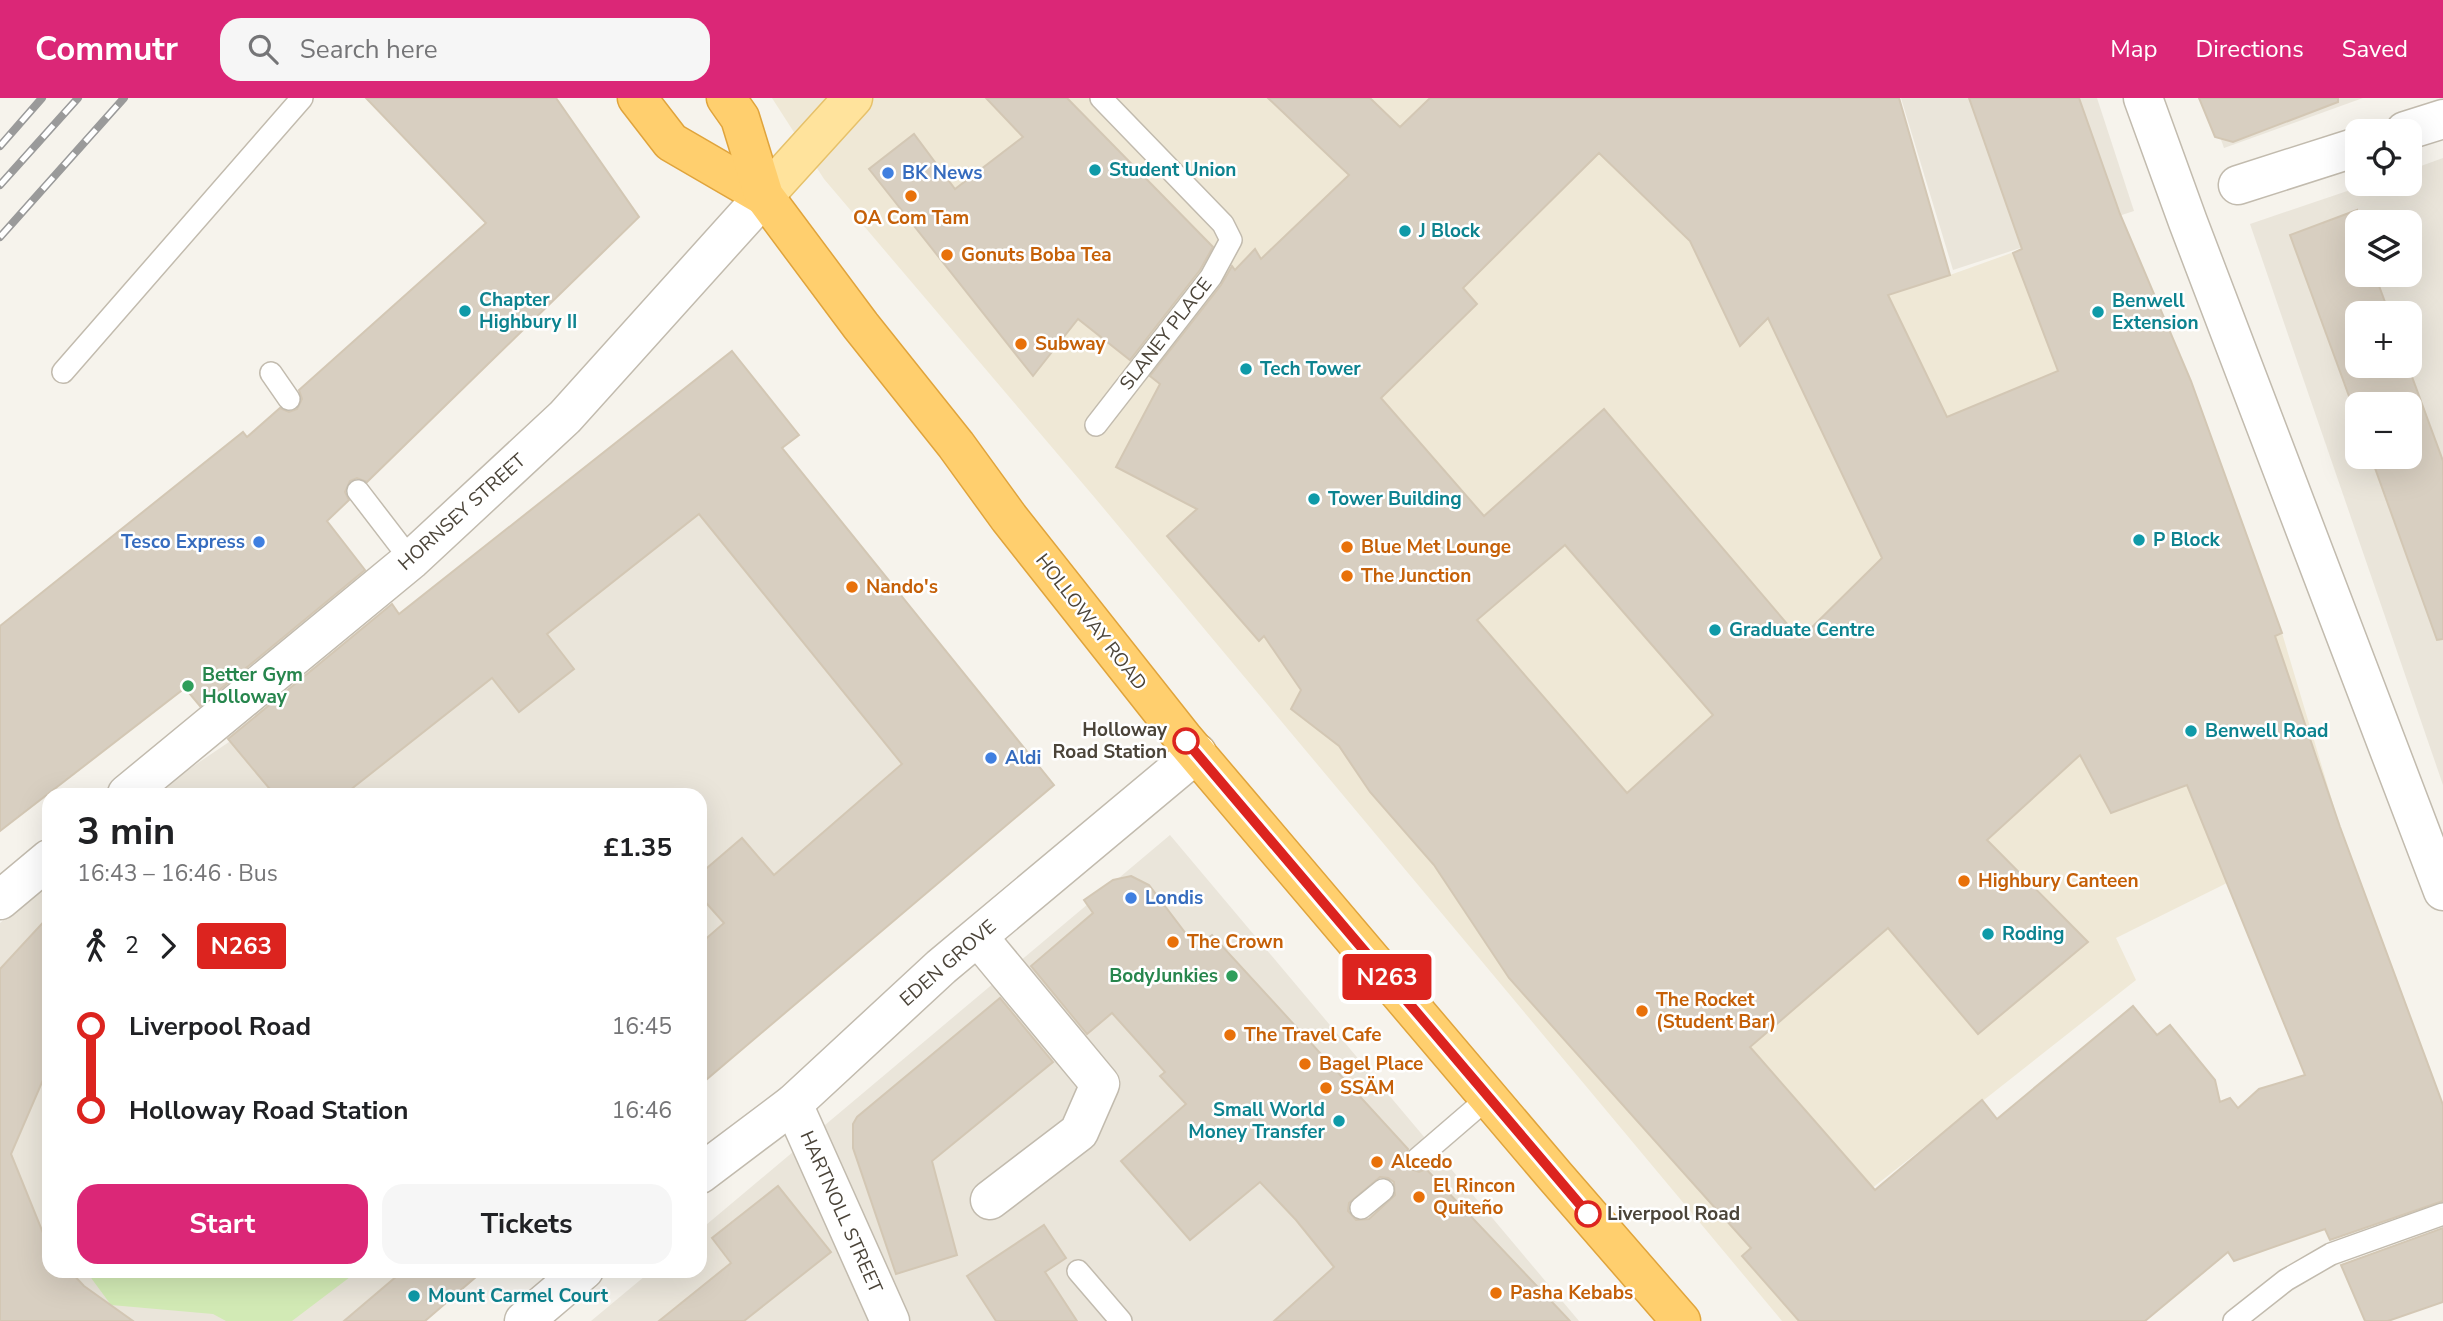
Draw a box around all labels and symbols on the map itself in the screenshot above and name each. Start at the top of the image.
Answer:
place label: Student Union [1109,157,1236,183]
place label: BK News [902,160,982,186]
marker: Student Union [1087,162,1103,178]
marker: BK News [880,165,896,181]
marker: OA Com Tam [903,188,919,204]
place label: OA Com Tam [853,205,969,231]
place label: J Block [1418,218,1481,244]
marker: J Block [1397,223,1413,239]
place label: Gonuts Boba Tea [961,242,1112,268]
marker: Gonuts Boba Tea [939,247,955,263]
street label: SLANEY PLACE [1114,272,1218,396]
place label: Chapter Highbury II [479,287,577,335]
place label: Benwell Extension [2112,288,2199,336]
marker: Chapter Highbury II [457,303,473,319]
marker: Benwell Extension [2090,304,2106,320]
place label: Subway [1035,331,1107,357]
marker: Subway [1013,336,1029,352]
place label: Tech Tower [1260,356,1361,382]
marker: Tech Tower [1238,361,1254,377]
street label: HORNSEY STREET [393,447,532,576]
place label: Tower Building [1328,486,1462,512]
marker: Tower Building [1306,491,1322,507]
place label: P Block [2153,527,2220,553]
place label: Tesco Express [121,529,245,555]
marker: P Block [2131,532,2147,548]
marker: Tesco Express [251,534,267,550]
place label: Blue Met Lounge [1361,534,1511,560]
marker: Blue Met Lounge [1339,539,1355,555]
street label: HOLLOWAY ROAD [1029,548,1153,696]
place label: The Junction [1361,563,1471,589]
marker: The Junction [1339,568,1355,584]
place label: Nando's [866,574,938,600]
marker: Nando's [844,579,860,595]
place label: Graduate Centre [1729,617,1875,643]
marker: Graduate Centre [1707,622,1723,638]
place label: Better Gym Holloway [202,662,303,710]
marker: Better Gym Holloway [180,678,196,694]
place label: Holloway Road Station [1053,717,1168,765]
place label: Benwell Road [2205,718,2328,744]
marker: Benwell Road [2183,723,2199,739]
marker: Holloway Road Station [1173,728,1199,754]
place label: Aldi [1005,745,1041,771]
marker: Aldi [983,750,999,766]
place label: Highbury Canteen [1978,868,2139,894]
marker: Highbury Canteen [1956,873,1972,889]
place label: Londis [1145,885,1203,911]
marker: Londis [1123,890,1139,906]
street label: EDEN GROVE [894,914,1002,1012]
place label: Roding [2002,921,2065,947]
marker: Roding [1980,926,1996,942]
place label: The Crown [1187,929,1284,955]
marker: The Crown [1165,934,1181,950]
line badge: N263 [1338,954,1436,1000]
place label: BodyJunkies [1109,963,1218,989]
marker: BodyJunkies [1224,968,1240,984]
place label: The Rocket (Student Bar) [1656,987,1776,1035]
marker: The Rocket (Student Bar) [1634,1003,1650,1019]
place label: The Travel Cafe [1244,1022,1382,1048]
marker: The Travel Cafe [1222,1027,1238,1043]
place label: Bagel Place [1319,1051,1423,1077]
marker: Bagel Place [1297,1056,1313,1072]
place label: SSÄM [1340,1075,1395,1101]
marker: SSÄM [1318,1080,1334,1096]
place label: Small World Money Transfer [1188,1097,1326,1145]
marker: Small World Money Transfer [1331,1113,1347,1129]
street label: HARTNOLL STREET [794,1127,889,1298]
place label: Alcedo [1391,1149,1453,1175]
marker: Alcedo [1369,1154,1385,1170]
place label: El Rincon Quiteño [1433,1173,1515,1221]
marker: El Rincon Quiteño [1411,1189,1427,1205]
marker: Liverpool Road [1575,1201,1601,1227]
place label: Liverpool Road [1607,1201,1740,1227]
place label: Pasha Kebabs [1510,1280,1633,1306]
place label: Mount Carmel Court [428,1283,609,1309]
marker: Pasha Kebabs [1488,1285,1504,1301]
marker: Mount Carmel Court [406,1288,422,1304]

